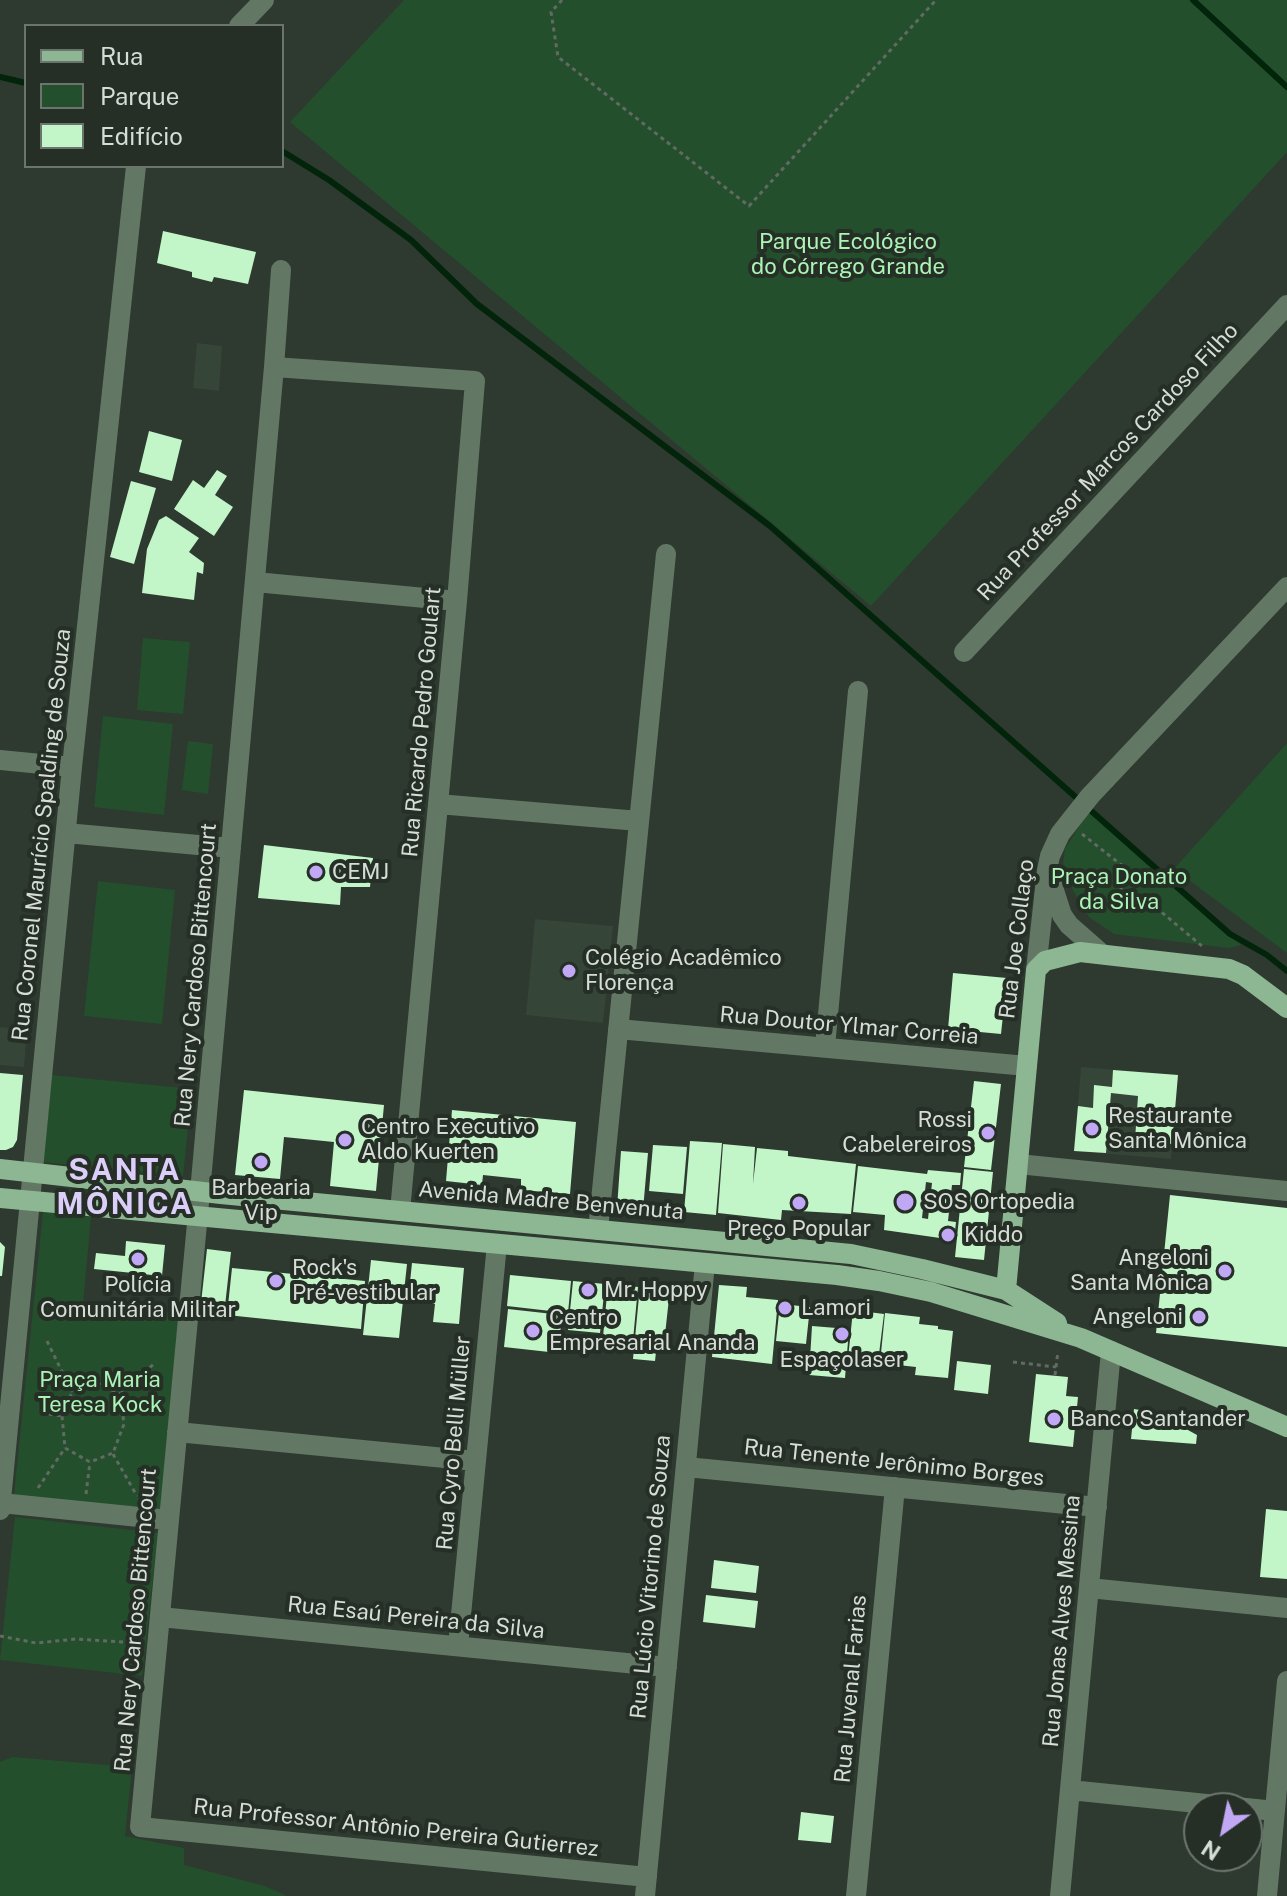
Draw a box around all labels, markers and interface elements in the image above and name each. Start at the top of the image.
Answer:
legend [24,24,284,168]
text: Rua [100,42,143,70]
text: Parque [100,82,179,110]
text: Edifício [100,122,183,150]
park label: Parque Ecológico do Córrego Grande [751,229,945,280]
street label: Rua Professor Marcos Cardoso Filho [972,318,1244,606]
street label: Rua Ricardo Pedro Goulart [397,586,447,858]
street label: Rua Coronel Maurício Spalding de Souza [7,628,77,1042]
street label: Rua Nery Cardoso Bittencourt [170,822,222,1128]
street label: Rua Joe Collaço [994,858,1040,1020]
place label: CEMJ [332,859,389,885]
marker: CEMJ [307,863,325,881]
park label: Praça Donato da Silva [1051,864,1187,916]
place label: Colégio Acadêmico Florença [585,945,782,996]
marker: Colégio Acadêmico Florença [560,962,578,980]
street label: Rua Doutor Ylmar Correia [718,1002,980,1050]
place label: Restaurante Santa Mônica [1108,1103,1247,1154]
place label: Rossi Cabelereiros [842,1107,972,1158]
place label: Centro Executivo Aldo Kuerten [361,1114,535,1166]
marker: Restaurante Santa Mônica [1083,1120,1101,1138]
marker: Rossi Cabelereiros [979,1124,997,1142]
marker: Centro Executivo Aldo Kuerten [336,1131,354,1149]
district label: SANTA MÔNICA [56,1153,194,1224]
marker: Barbearia Vip [252,1153,270,1171]
place label: Barbearia Vip [211,1175,311,1226]
street label: Avenida Madre Benvenuta [417,1176,685,1226]
place label: SOS Ortopedia [923,1189,1075,1215]
marker: SOS Ortopedia [894,1191,916,1213]
marker: Preço Popular [790,1194,808,1212]
place label: Preço Popular [727,1216,871,1242]
place label: Kiddo [964,1222,1023,1248]
marker: Kiddo [939,1226,957,1244]
place label: Angeloni Santa Mônica [1070,1245,1209,1296]
marker: Polícia Comunitária Militar [129,1250,147,1268]
place label: Rock's Pré-vestibular [292,1255,437,1306]
marker: Angeloni Santa Mônica [1216,1262,1234,1280]
place label: Polícia Comunitária Militar [40,1272,236,1324]
marker: Rock's Pré-vestibular [267,1272,285,1290]
place label: Mr. Hoppy [604,1277,708,1303]
marker: Mr. Hoppy [579,1281,597,1299]
place label: Lamori [801,1295,871,1321]
marker: Lamori [776,1299,794,1317]
place label: Angeloni [1092,1304,1183,1330]
place label: Centro Empresarial Ananda [549,1305,755,1356]
marker: Angeloni [1190,1308,1208,1326]
marker: Centro Empresarial Ananda [524,1322,542,1340]
marker: Espaçolaser [833,1325,851,1343]
street label: Rua Cyro Belli Müller [431,1335,477,1551]
place label: Espaçolaser [780,1347,904,1373]
park label: Praça Maria Teresa Kock [38,1367,162,1418]
place label: Banco Santander [1070,1406,1246,1432]
marker: Banco Santander [1045,1410,1063,1428]
street label: Rua Lúcio Vitorino de Souza [625,1434,677,1720]
street label: Rua Tenente Jerônimo Borges [743,1434,1045,1492]
street label: Rua Nery Cardoso Bittencourt [110,1467,162,1773]
street label: Rua Jonas Alves Messina [1038,1494,1086,1748]
street label: Rua Esaú Pereira da Silva [286,1591,546,1645]
street label: Rua Juvenal Farias [830,1594,872,1784]
north arrow [1183,1792,1263,1872]
street label: Rua Professor Antônio Pereira Gutierrez [192,1794,600,1862]
text: N [1197,1835,1225,1866]

